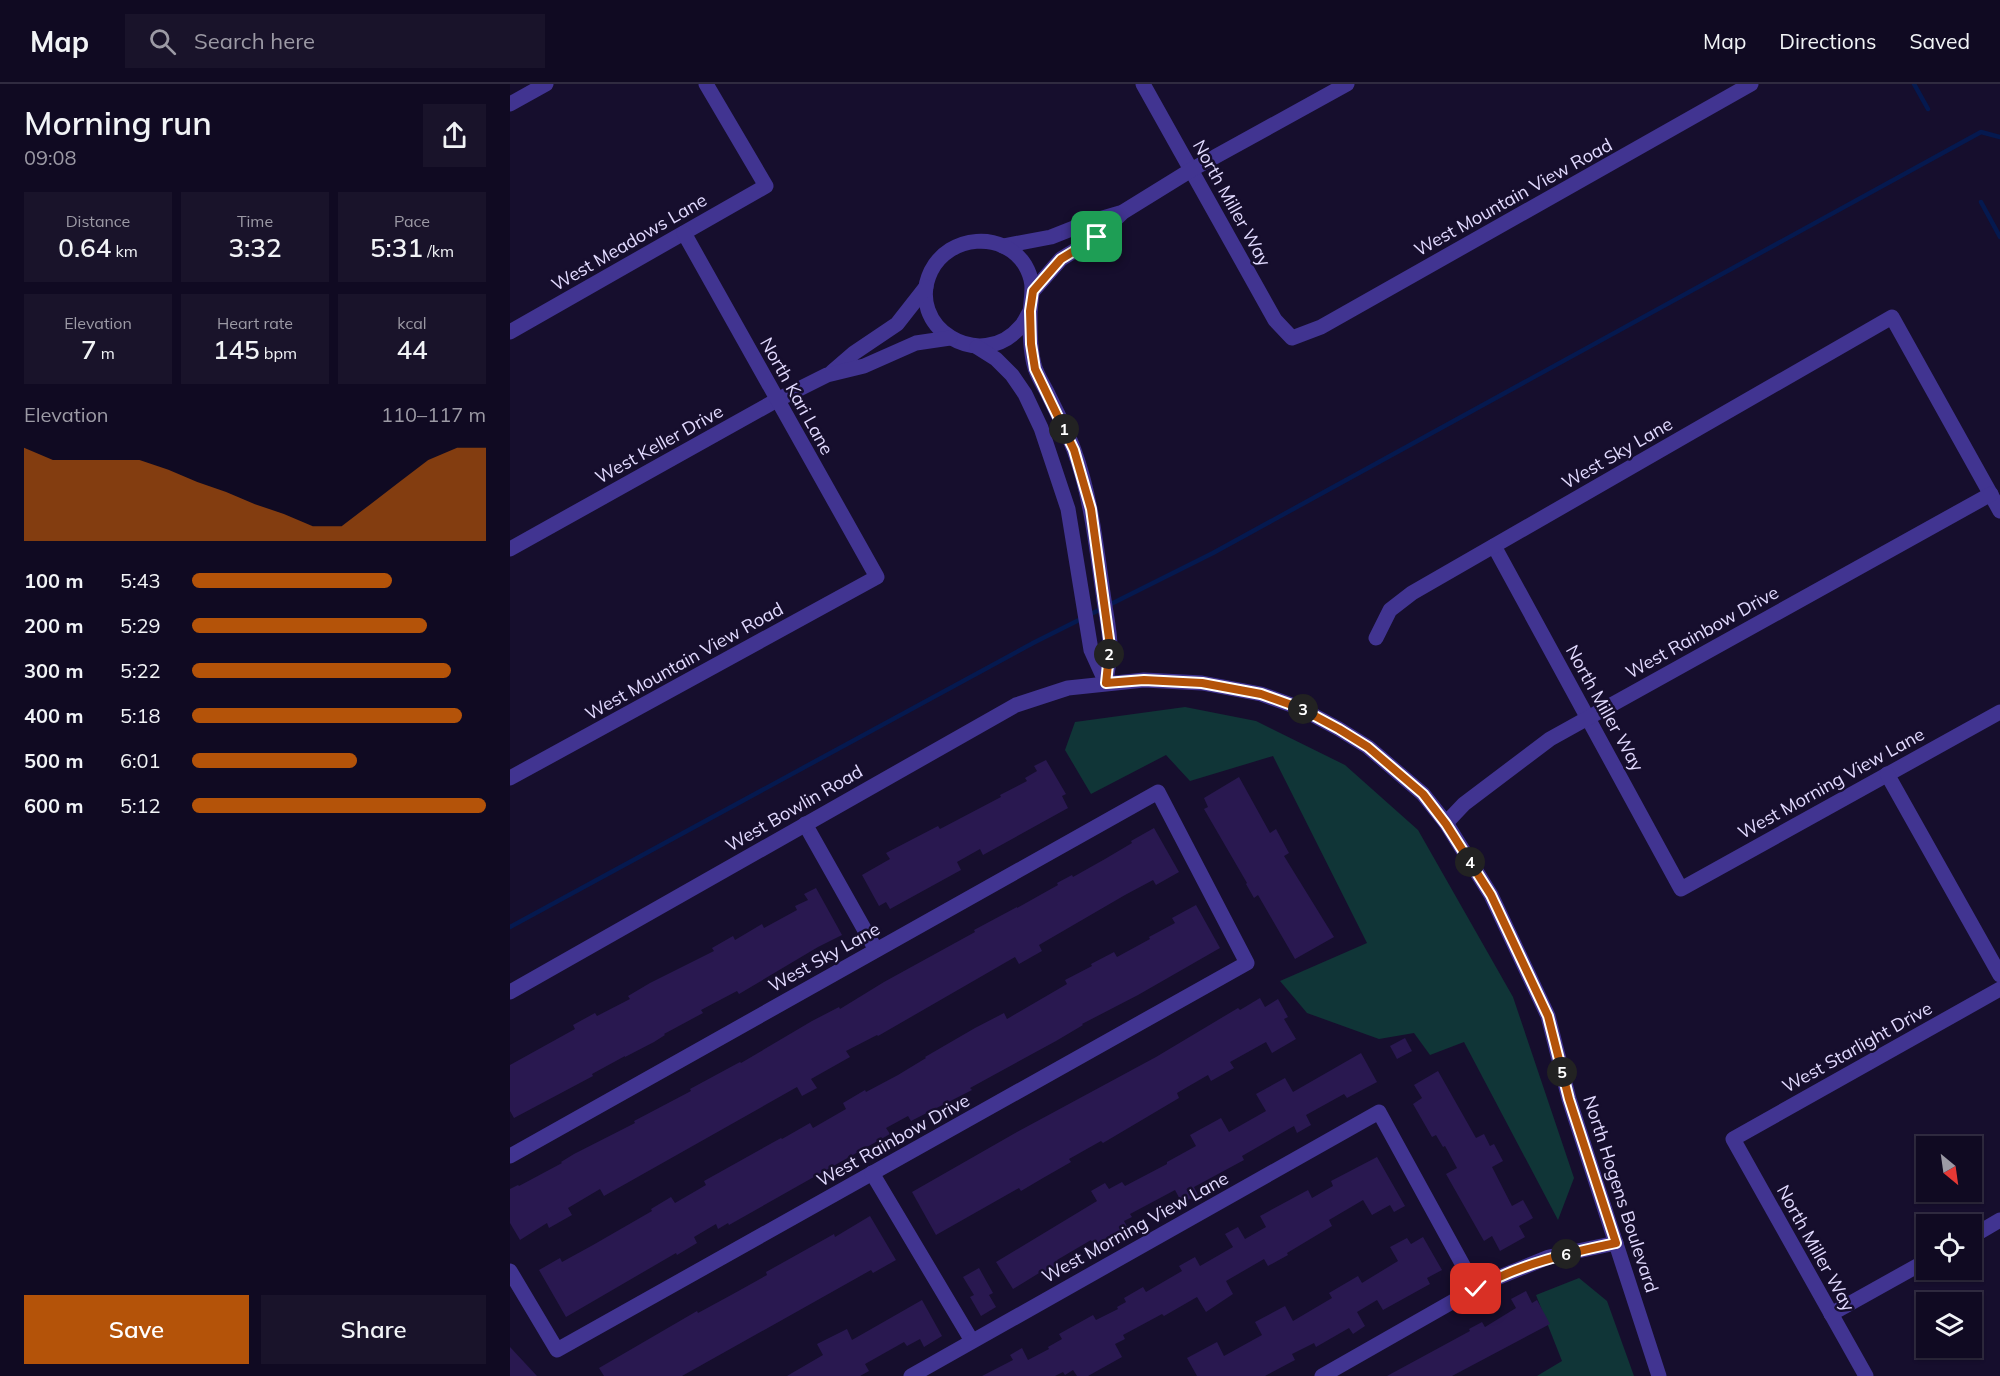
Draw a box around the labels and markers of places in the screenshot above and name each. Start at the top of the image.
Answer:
pin [1071,211,1122,262]
pin: 1 [1049,414,1079,444]
pin: 2 [1094,639,1124,669]
pin: 3 [1288,694,1318,724]
pin: 4 [1455,847,1485,877]
pin: 5 [1547,1057,1577,1087]
pin: 6 [1551,1239,1581,1269]
pin [1450,1263,1501,1314]

